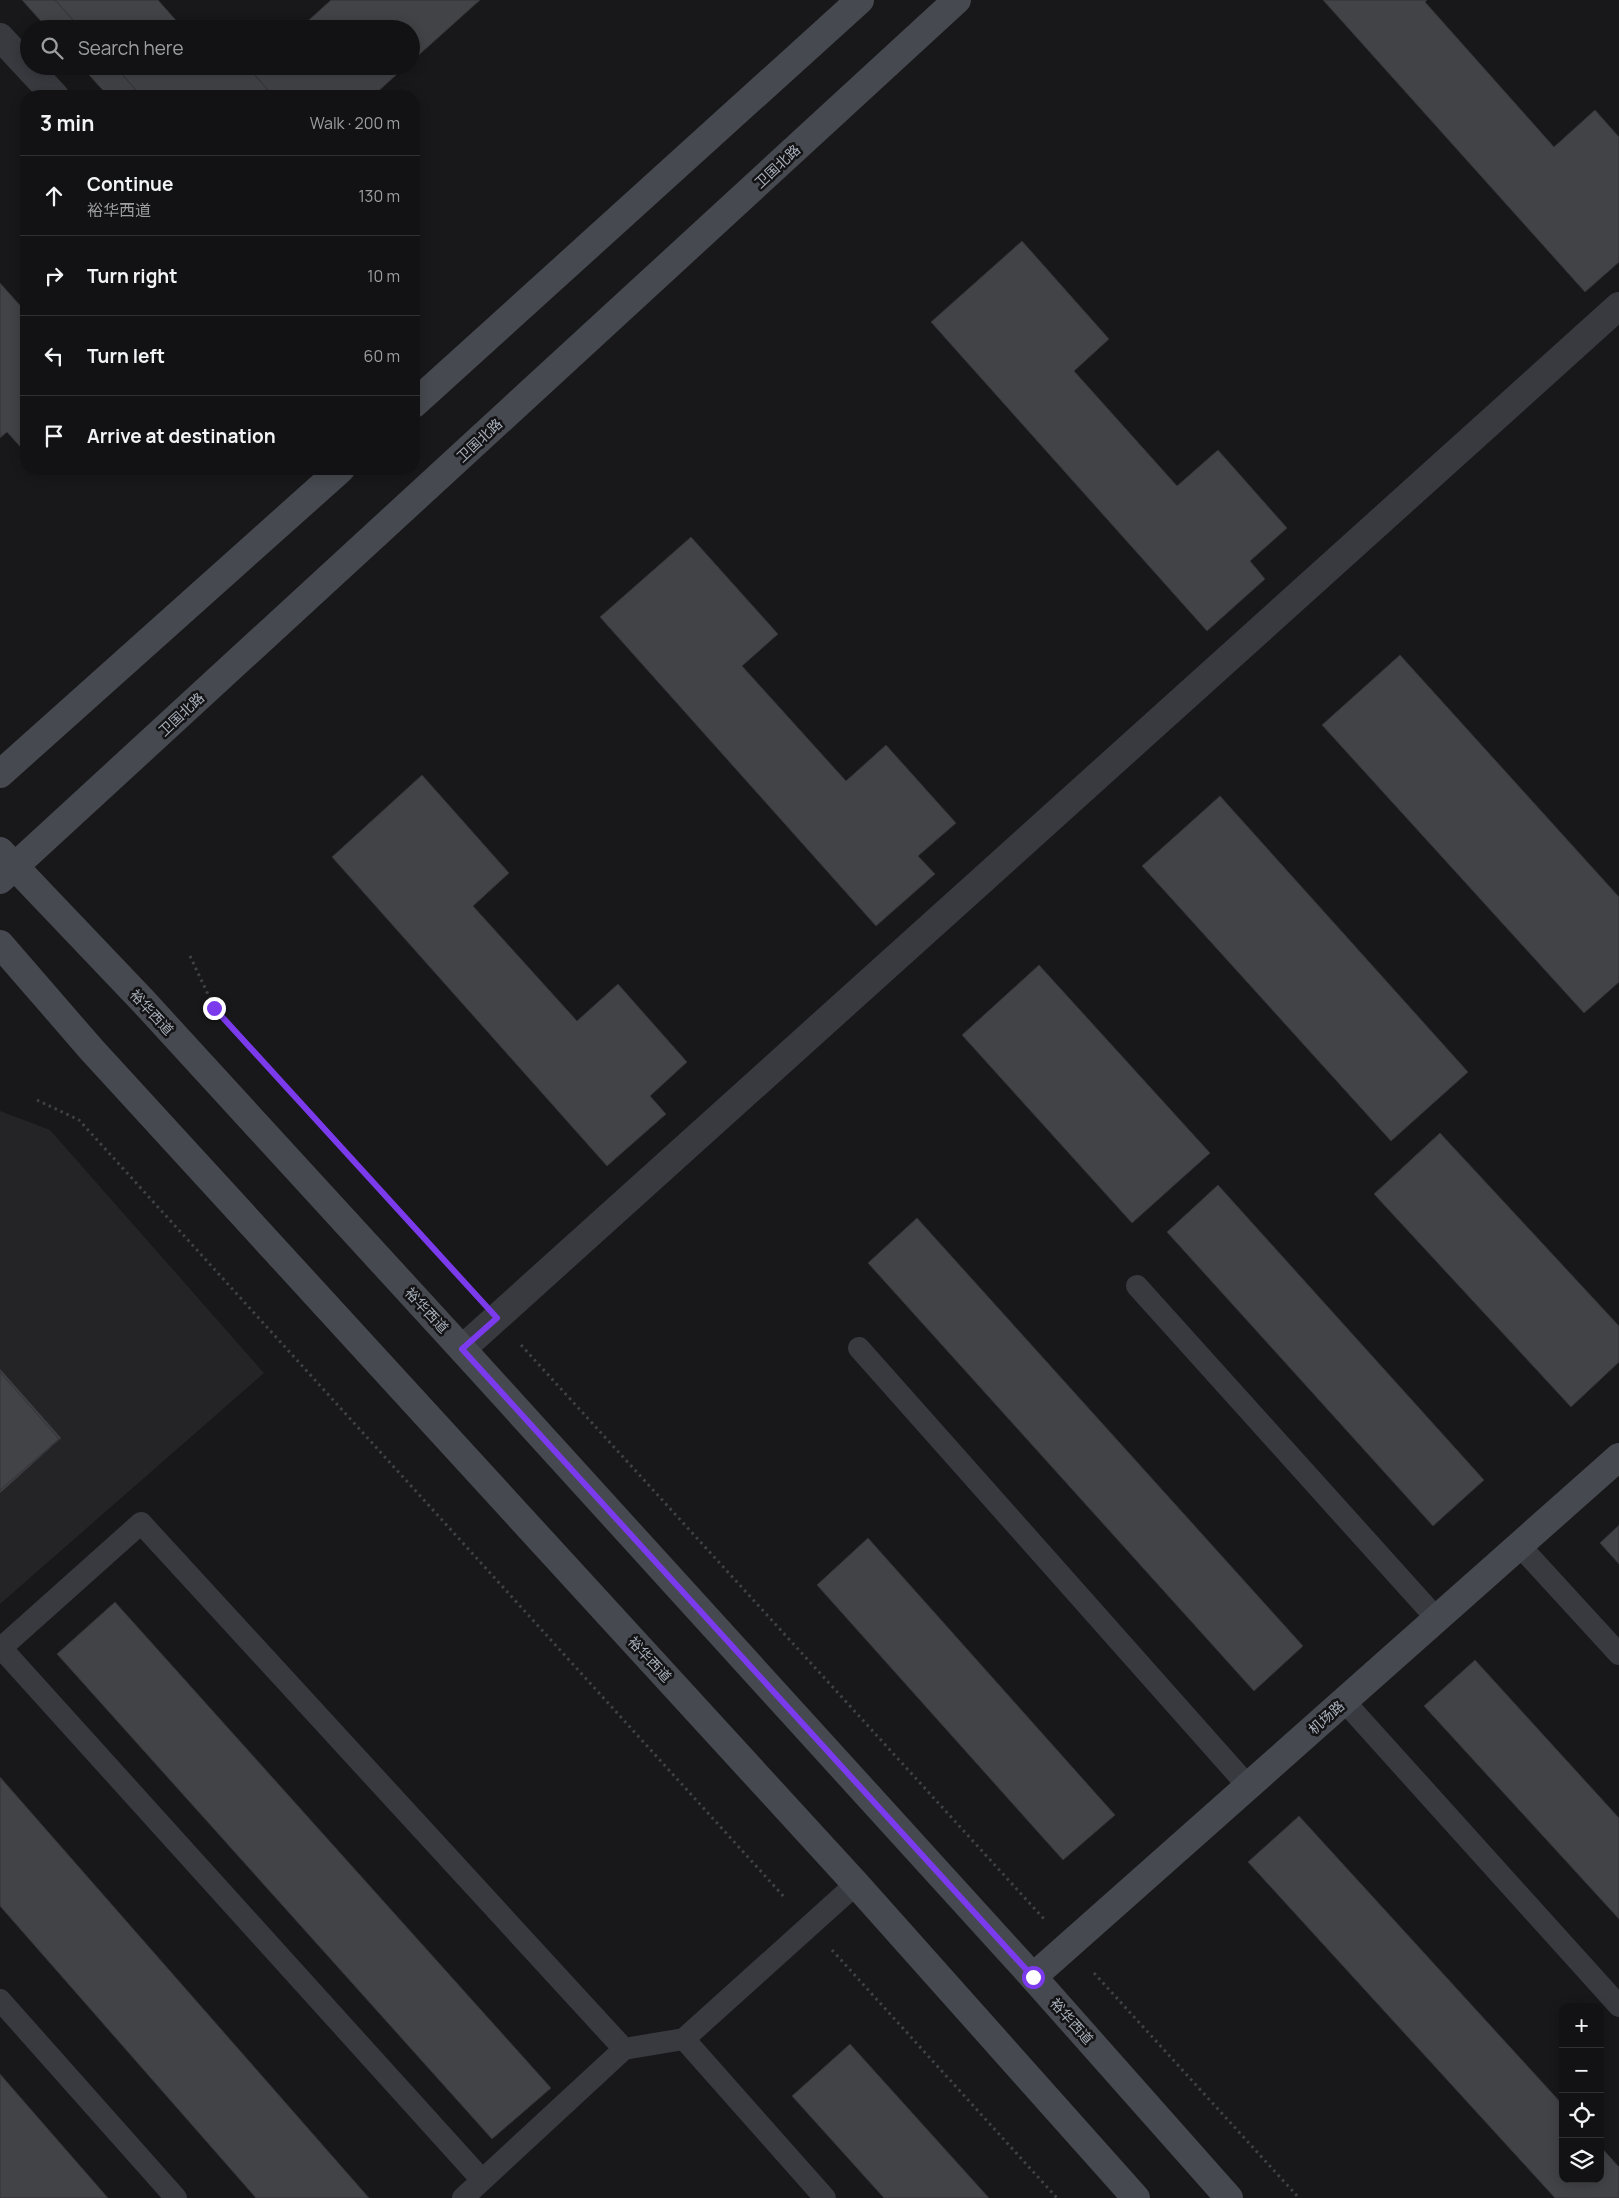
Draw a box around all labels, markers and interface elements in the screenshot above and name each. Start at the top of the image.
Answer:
search box [20,20,420,75]
icon: search [38,34,66,62]
text: Search here [78,35,184,61]
text: 3 min [40,109,94,137]
text: Walk · 200 m [310,112,400,134]
street label: 卫国北路 [750,140,804,192]
text: Continue [87,171,173,197]
icon: ahead [40,182,68,210]
text: 130 m [358,185,400,207]
text: 裕华西道 [87,199,151,221]
icon: right [40,262,68,290]
text: Turn right [87,263,177,289]
text: 10 m [367,265,400,287]
icon: left [40,342,68,370]
text: Turn left [87,343,165,369]
text: 60 m [364,345,400,367]
street label: 卫国北路 [452,414,506,466]
icon: arrive [40,422,68,450]
text: Arrive at destination [87,423,276,449]
street label: 卫国北路 [154,688,208,740]
street label: 裕华西道 [126,985,178,1039]
route end [203,997,226,1020]
street label: 裕华西道 [401,1283,453,1337]
street label: 裕华西道 [624,1632,676,1686]
street label: 机场路 [1304,1696,1348,1738]
route start [1022,1966,1045,1989]
street label: 裕华西道 [1046,1994,1098,2048]
map controls [1559,2003,1604,2183]
button: + [1559,2003,1604,2048]
button: − [1559,2048,1604,2093]
button: locate [1559,2093,1604,2138]
button: layers [1559,2138,1604,2183]

